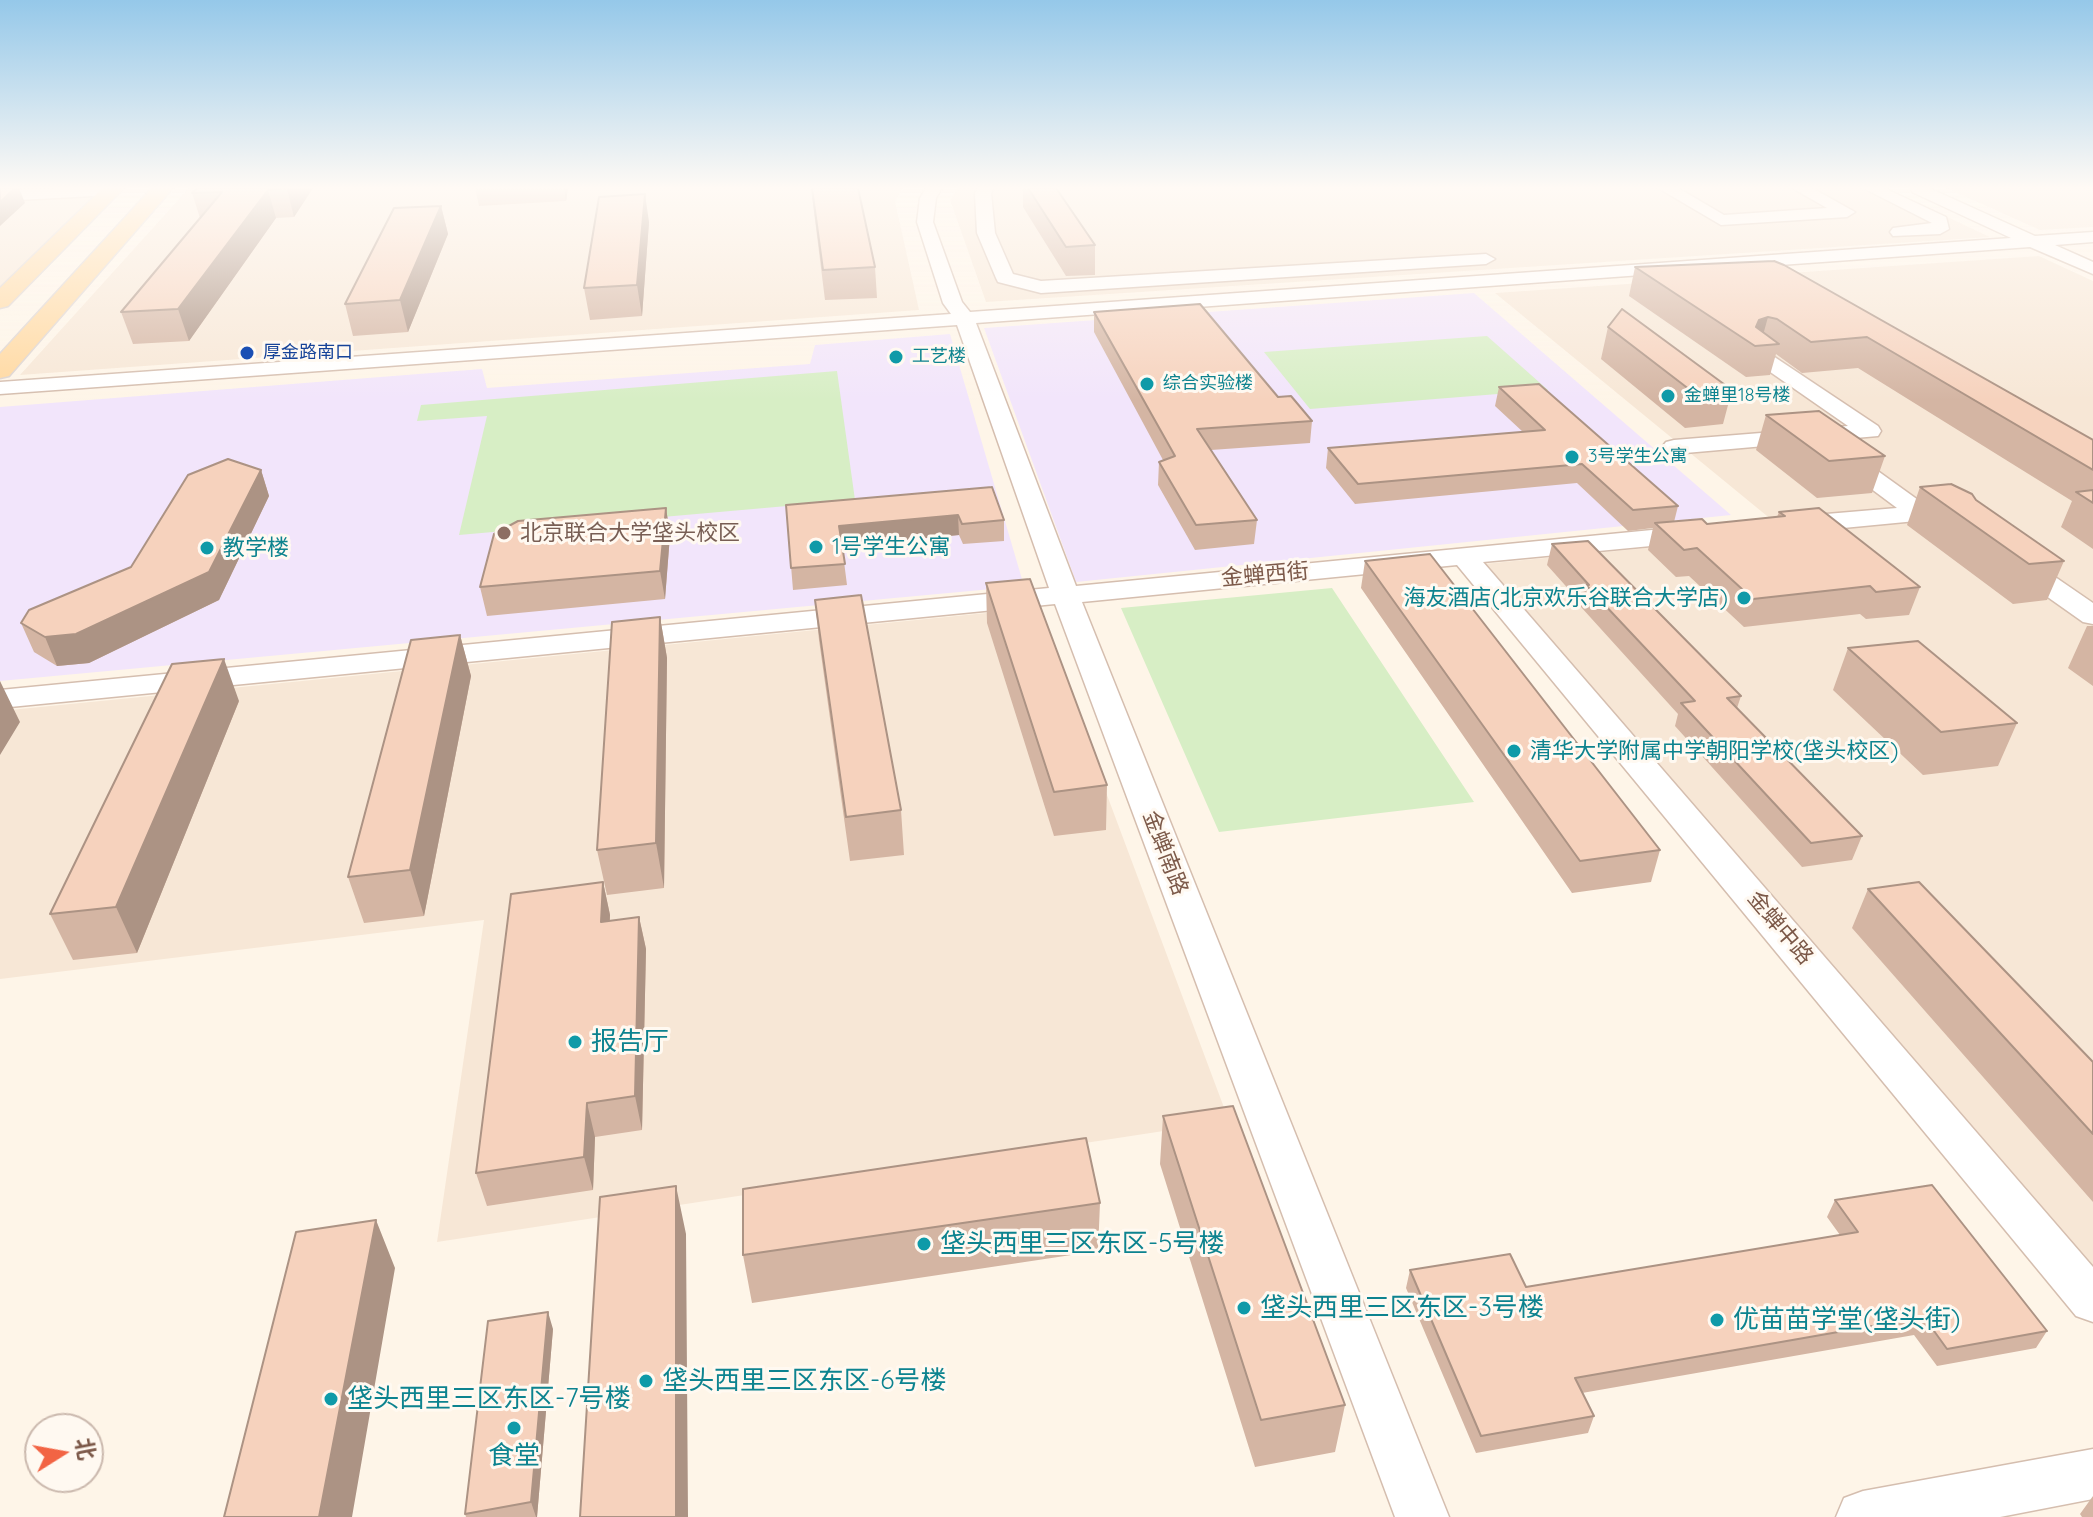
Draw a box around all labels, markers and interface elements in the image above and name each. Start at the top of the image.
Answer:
place label: 厚金路南口 [263,342,353,364]
marker: 厚金路南口 [238,344,256,362]
place label: 工艺楼 [912,346,966,368]
marker: 工艺楼 [887,348,905,366]
place label: 综合实验楼 [1163,373,1253,395]
marker: 综合实验楼 [1138,375,1156,393]
place label: 金蝉里18号楼 [1684,385,1790,407]
marker: 金蝉里18号楼 [1659,387,1677,405]
place label: 3号学生公寓 [1588,446,1687,468]
marker: 3号学生公寓 [1563,448,1581,466]
place label: 北京联合大学垡头校区 [520,520,740,546]
marker: 北京联合大学垡头校区 [495,524,513,542]
place label: 1号学生公寓 [832,534,950,560]
place label: 教学楼 [223,535,289,561]
marker: 1号学生公寓 [807,538,825,556]
marker: 教学楼 [198,539,216,557]
street label: 金蝉西街 [1220,558,1310,592]
place label: 海友酒店(北京欢乐谷联合大学店) [1404,585,1728,611]
marker: 海友酒店(北京欢乐谷联合大学店) [1735,589,1753,607]
place label: 清华大学附属中学朝阳学校(垡头校区) [1530,738,1898,764]
marker: 清华大学附属中学朝阳学校(垡头校区) [1505,742,1523,760]
street label: 金蝉南路 [1137,807,1193,899]
street label: 金蝉中路 [1742,886,1818,970]
place label: 报告厅 [591,1026,669,1058]
marker: 报告厅 [566,1033,584,1051]
place label: 垡头西里三区东区-5号楼 [940,1228,1224,1260]
marker: 垡头西里三区东区-5号楼 [915,1235,933,1253]
place label: 垡头西里三区东区-3号楼 [1260,1292,1544,1324]
marker: 垡头西里三区东区-3号楼 [1235,1299,1253,1317]
place label: 优苗苗学堂(垡头街) [1733,1304,1960,1336]
marker: 优苗苗学堂(垡头街) [1708,1311,1726,1329]
place label: 垡头西里三区东区-6号楼 [662,1365,946,1397]
marker: 垡头西里三区东区-6号楼 [637,1372,655,1390]
place label: 垡头西里三区东区-7号楼 [347,1383,630,1415]
marker: 垡头西里三区东区-7号楼 [322,1390,340,1408]
north arrow [24,1413,104,1493]
marker: 食堂 [505,1419,523,1437]
text: 北 [70,1435,101,1462]
place label: 食堂 [488,1440,540,1472]

